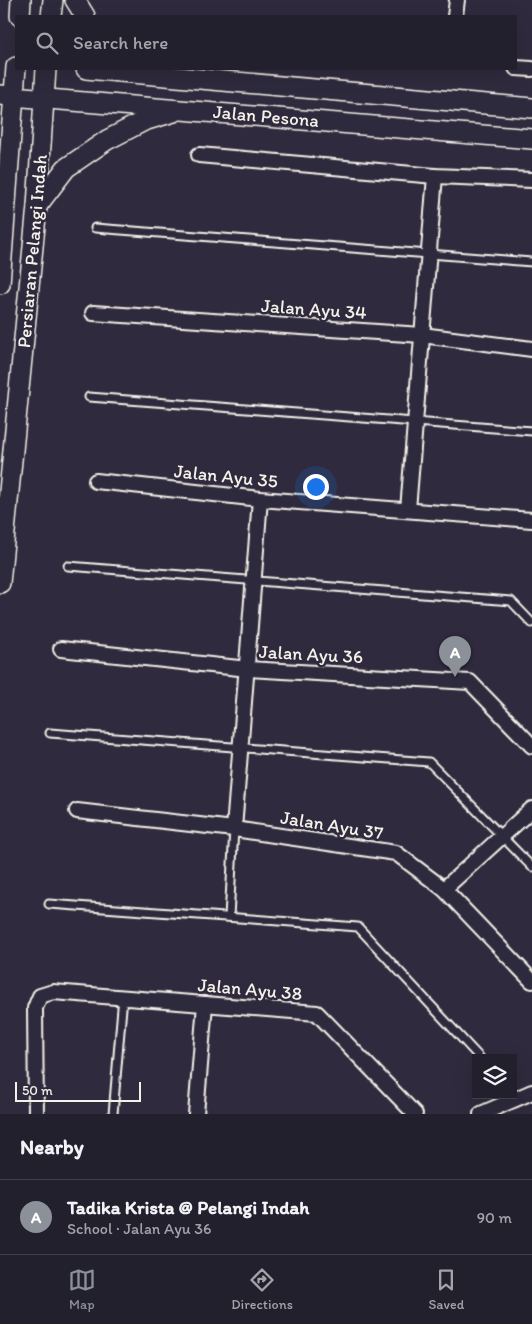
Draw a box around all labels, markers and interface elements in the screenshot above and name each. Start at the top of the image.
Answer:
search box [15,15,517,70]
icon: search [33,29,61,57]
text: Search here [73,31,168,54]
street label: Jalan Pesona [212,100,320,132]
street label: Persiaran Pelangi Indah [12,152,52,349]
street label: Jalan Ayu 34 [260,294,368,324]
street label: Jalan Ayu 35 [173,459,279,493]
your location [303,474,329,500]
pin: A [439,636,471,677]
street label: Jalan Ayu 36 [258,640,364,668]
street label: Jalan Ayu 37 [279,806,385,844]
street label: Jalan Ayu 38 [197,973,303,1005]
map controls [472,1054,517,1099]
button: layers [472,1054,517,1099]
scale bar [15,1079,141,1102]
text: 50 m [22,1082,53,1099]
text: Nearby [20,1134,84,1159]
text: Tadika Krista @ Pelangi Indah [67,1196,309,1219]
text: A [31,1208,41,1227]
text: 90 m [477,1208,512,1227]
text: School · Jalan Ayu 36 [67,1219,211,1238]
tab: Map [68,1266,96,1313]
tab: Directions [231,1266,293,1313]
tab: Saved [428,1266,464,1313]

